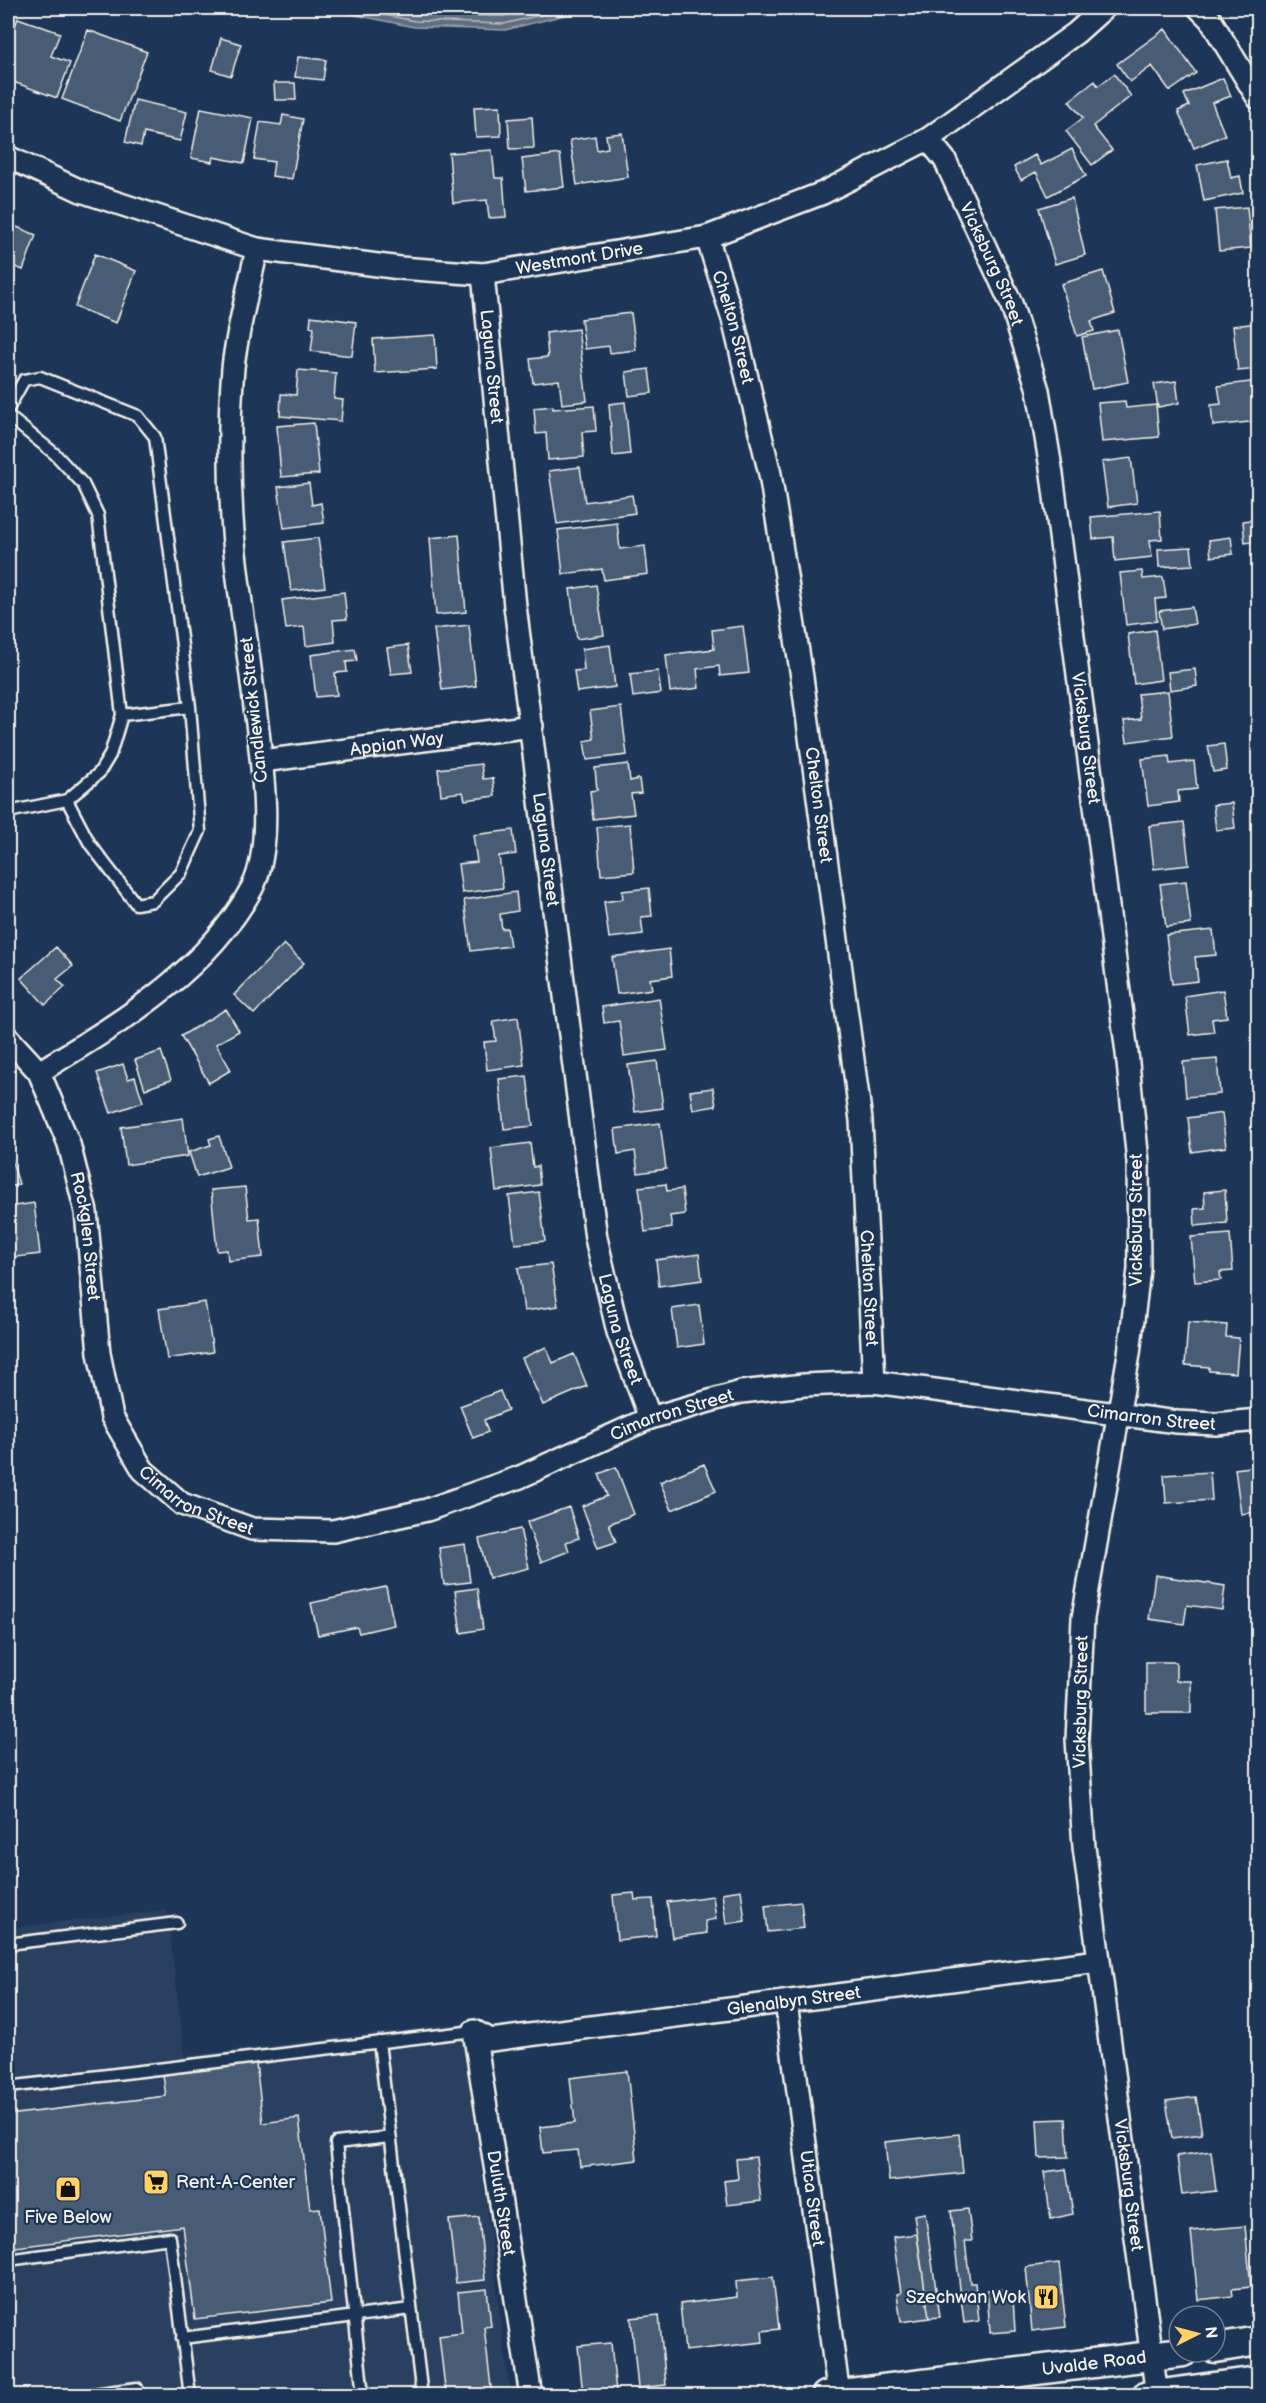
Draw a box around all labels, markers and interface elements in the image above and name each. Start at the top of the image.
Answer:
street label: Vicksburg Street [955,199,1028,329]
street label: Westmont Drive [514,237,645,279]
street label: Chelton Street [708,268,759,386]
street label: Laguna Street [476,308,508,425]
street label: Candlewick Street [236,636,272,784]
street label: Vicksburg Street [1067,671,1105,806]
street label: Appian Way [349,727,446,760]
street label: Chelton Street [801,746,837,865]
street label: Laguna Street [528,791,564,908]
street label: Vicksburg Street [1126,1153,1147,1287]
street label: Rockglen Street [66,1169,105,1302]
street label: Chelton Street [856,1229,883,1347]
street label: Laguna Street [594,1272,647,1388]
street label: Cimarron Street [607,1384,736,1445]
street label: Cimarron Street [1086,1400,1217,1434]
street label: Cimarron Street [135,1461,257,1539]
street label: Vicksburg Street [1069,1635,1093,1769]
street label: Glenalbyn Street [726,1981,862,2020]
street label: Vicksburg Street [1110,2118,1148,2253]
street label: Duluth Street [482,2149,520,2258]
street label: Utica Street [796,2149,829,2248]
supermarket icon: Rent-A-Center [141,2167,171,2197]
place label: Rent-A-Center [176,2172,295,2193]
shop icon: Five Below [53,2174,83,2204]
place label: Five Below [24,2207,112,2228]
restaurant icon: Szechwan Wok [1031,2282,1061,2312]
place label: Szechwan Wok [906,2287,1026,2308]
north arrow [1167,2304,1227,2364]
text: N [1200,2326,1221,2340]
street label: Uvalde Road [1040,2346,1147,2380]

